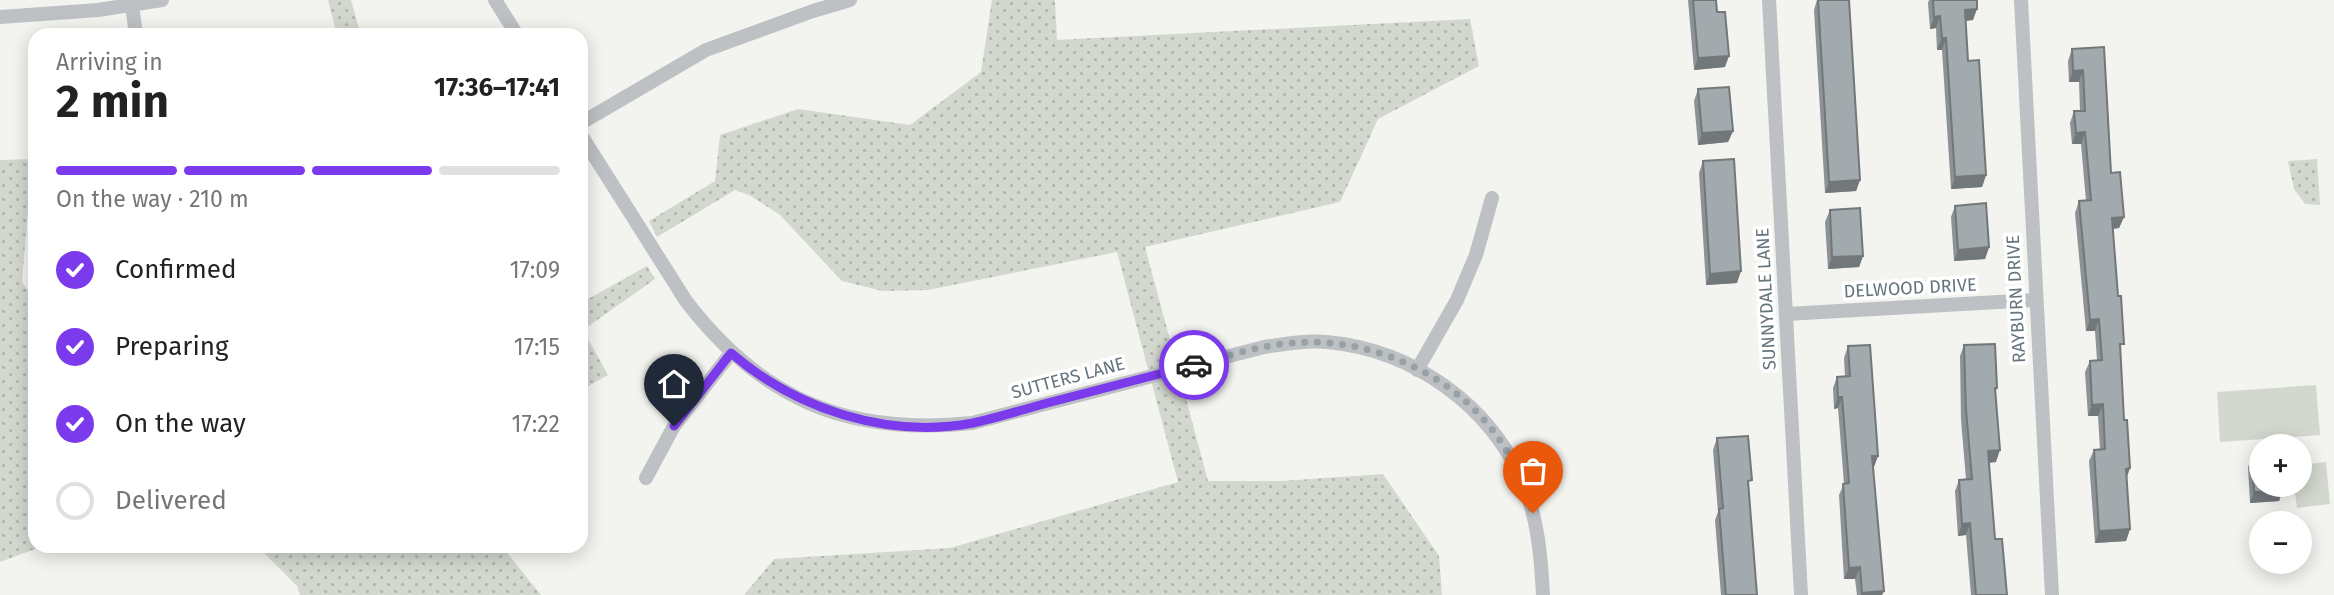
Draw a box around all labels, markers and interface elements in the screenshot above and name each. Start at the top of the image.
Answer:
text: Arriving in [56,48,163,76]
text: 17:36–17:41 [434,72,560,103]
text: 2 min [56,74,169,129]
text: On the way · 210 m [56,185,249,213]
street label: SUNNYDALE LANE [1751,227,1781,371]
street label: RAYBURN DRIVE [2002,234,2030,364]
icon: check [56,251,94,289]
text: Confirmed [115,254,236,285]
text: 17:09 [510,256,560,284]
street label: DELWOOD DRIVE [1843,274,1977,302]
icon: check [56,328,94,366]
courier [1159,330,1229,400]
text: Preparing [115,331,228,362]
text: 17:15 [514,333,560,361]
icon: car [1175,346,1213,384]
street label: SUTTERS LANE [1009,352,1127,404]
pin [644,354,704,426]
icon: home [655,365,693,403]
icon: check [56,405,94,443]
text: On the way [115,408,246,439]
text: 17:22 [512,410,560,438]
map controls [2249,434,2312,574]
button: + [2249,434,2312,497]
pin [1503,441,1563,513]
icon: bag [1514,452,1552,490]
text: Delivered [115,485,227,516]
button: − [2249,511,2312,574]

